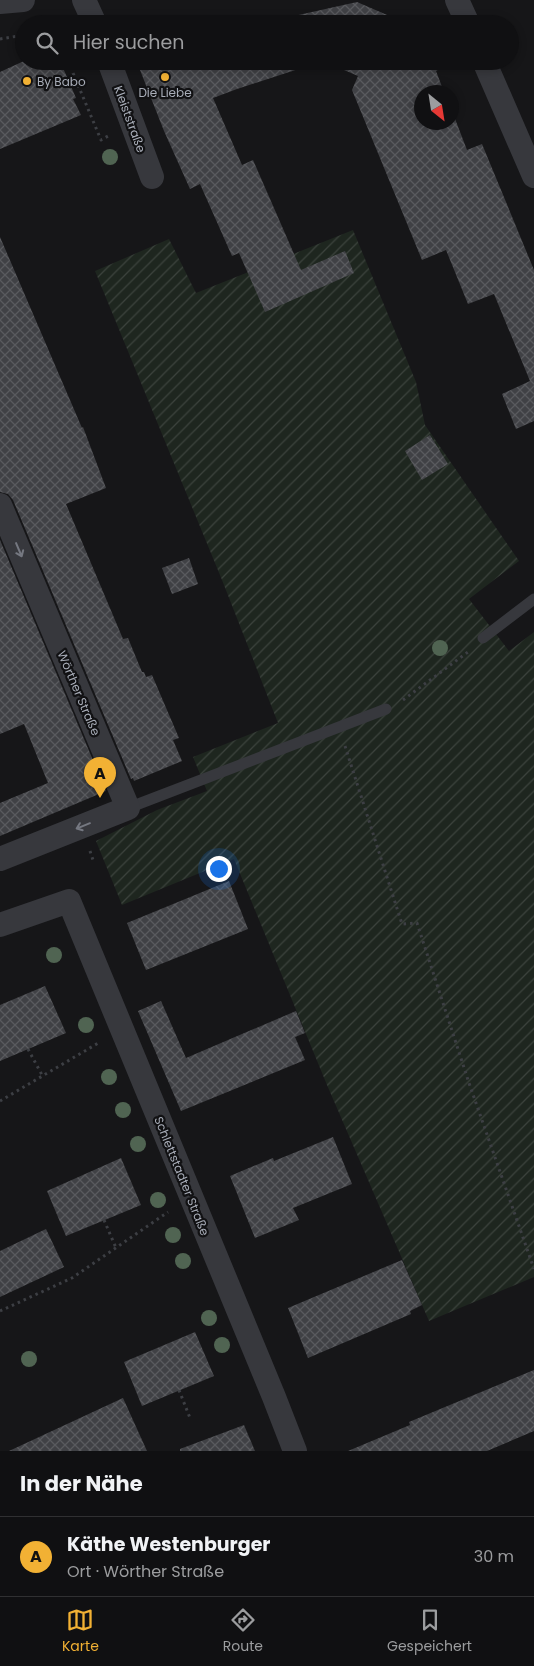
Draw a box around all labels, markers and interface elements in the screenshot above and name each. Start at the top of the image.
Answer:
search box [15,15,519,70]
icon: search [33,29,61,57]
text: Hier suchen [73,29,184,56]
marker: Die Liebe [159,71,171,83]
place label: By Babo [37,73,86,90]
marker: By Babo [21,75,33,87]
street label: Kleiststraße [110,83,150,155]
place label: Die Liebe [138,84,192,101]
north arrow [414,85,459,130]
one-way arrow [15,542,24,557]
street label: Wörther Straße [53,648,105,738]
pin: A [84,757,116,798]
one-way arrow [76,822,91,831]
your location [206,856,232,882]
street label: Schlettstadter Straße [150,1114,214,1238]
text: In der Nähe [20,1469,143,1498]
text: Käthe Westenburger [67,1531,271,1558]
text: A [30,1545,42,1568]
text: 30 m [474,1545,514,1568]
text: Ort · Wörther Straße [67,1560,224,1583]
tab: Karte [62,1606,99,1657]
tab: Route [223,1606,263,1657]
tab: Gespeichert [387,1606,472,1657]

